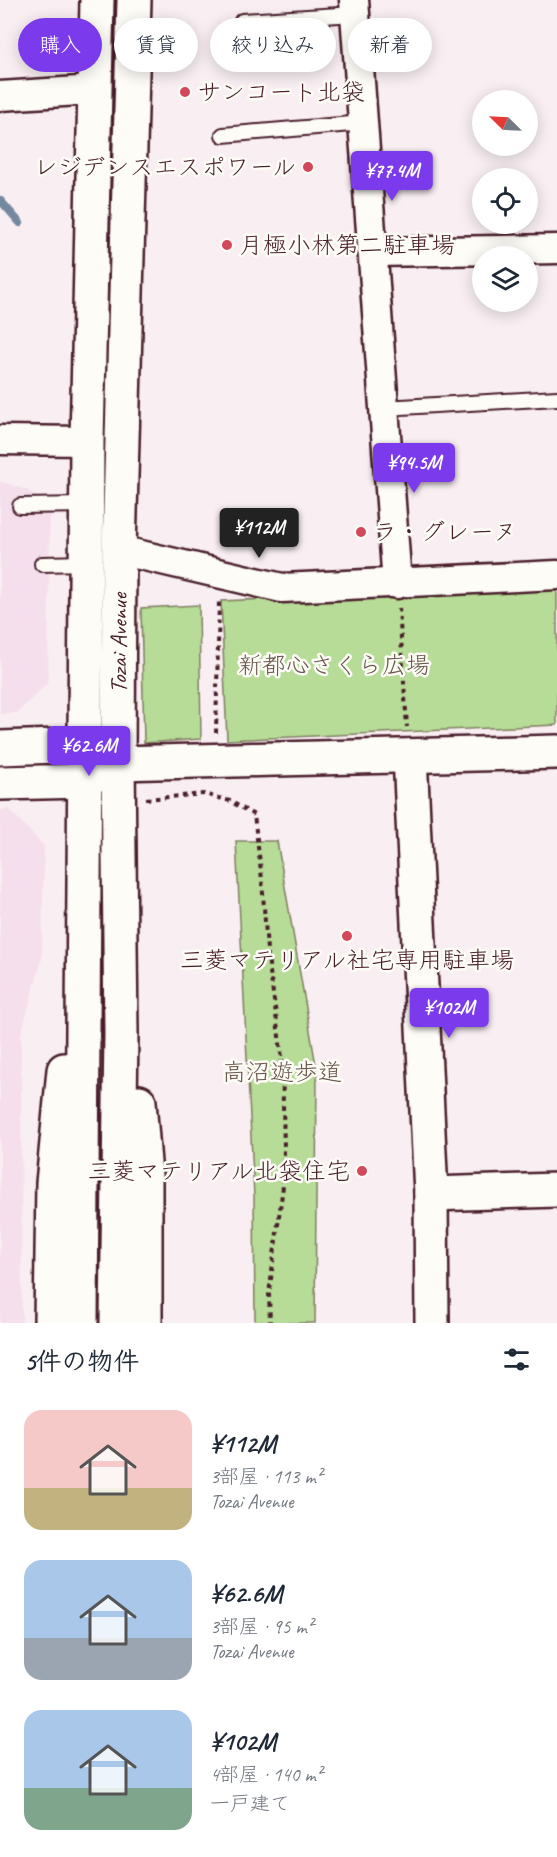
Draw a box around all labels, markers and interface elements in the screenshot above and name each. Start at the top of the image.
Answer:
chip: 購入 [18,18,102,72]
chip: 賃貸 [114,18,198,72]
chip: 絞り込み [210,18,336,72]
chip: 新着 [348,18,432,72]
place label: サンコート北袋 [197,77,365,107]
marker: サンコート北袋 [178,85,192,99]
north arrow [472,90,538,156]
map controls [472,90,538,312]
pin: ¥77.4M [343,151,441,202]
place label: レジデンスエスポワール [33,152,296,182]
text: ¥77.4M [365,158,419,183]
marker: レジデンスエスポワール [301,160,315,174]
button: locate [472,168,538,234]
place label: 月極小林第二駐車場 [239,230,455,260]
marker: 月極小林第二駐車場 [220,238,234,252]
button: layers [472,246,538,312]
pin: ¥94.5M [365,443,463,494]
text: ¥94.5M [387,450,441,475]
pin: ¥112M [217,508,301,559]
text: ¥112M [234,515,284,540]
place label: ラ・グレーヌ [373,517,517,547]
marker: ラ・グレーヌ [354,525,368,539]
street label: Tozai Avenue [103,591,134,693]
park label: 新都心さくら広場 [238,650,430,680]
pin: ¥62.6M [40,726,138,777]
text: ¥62.6M [61,733,117,758]
marker: 三菱マテリアル社宅専用駐車場 [340,929,354,943]
place label: 三菱マテリアル社宅専用駐車場 [180,945,514,975]
pin: ¥102M [407,988,491,1039]
text: ¥102M [424,995,474,1020]
park label: 高沼遊歩道 [222,1057,342,1087]
place label: 三菱マテリアル北袋住宅 [87,1156,350,1186]
marker: 三菱マテリアル北袋住宅 [355,1164,369,1178]
icon: filters [500,1343,533,1376]
text: 5件の物件 [24,1345,139,1378]
text: ¥112M [210,1427,276,1460]
icon: home [72,1434,144,1506]
text: 3部屋 · 113 m² [210,1464,322,1489]
text: Tozai Avenue [210,1489,293,1514]
text: ¥62.6M [210,1577,282,1610]
icon: home [72,1584,144,1656]
text: 3部屋 · 95 m² [210,1614,313,1639]
text: Tozai Avenue [210,1639,293,1664]
text: ¥102M [210,1725,276,1758]
icon: home [72,1734,144,1806]
text: 4部屋 · 140 m² [210,1762,322,1787]
text: 一戸建て [210,1791,290,1816]

